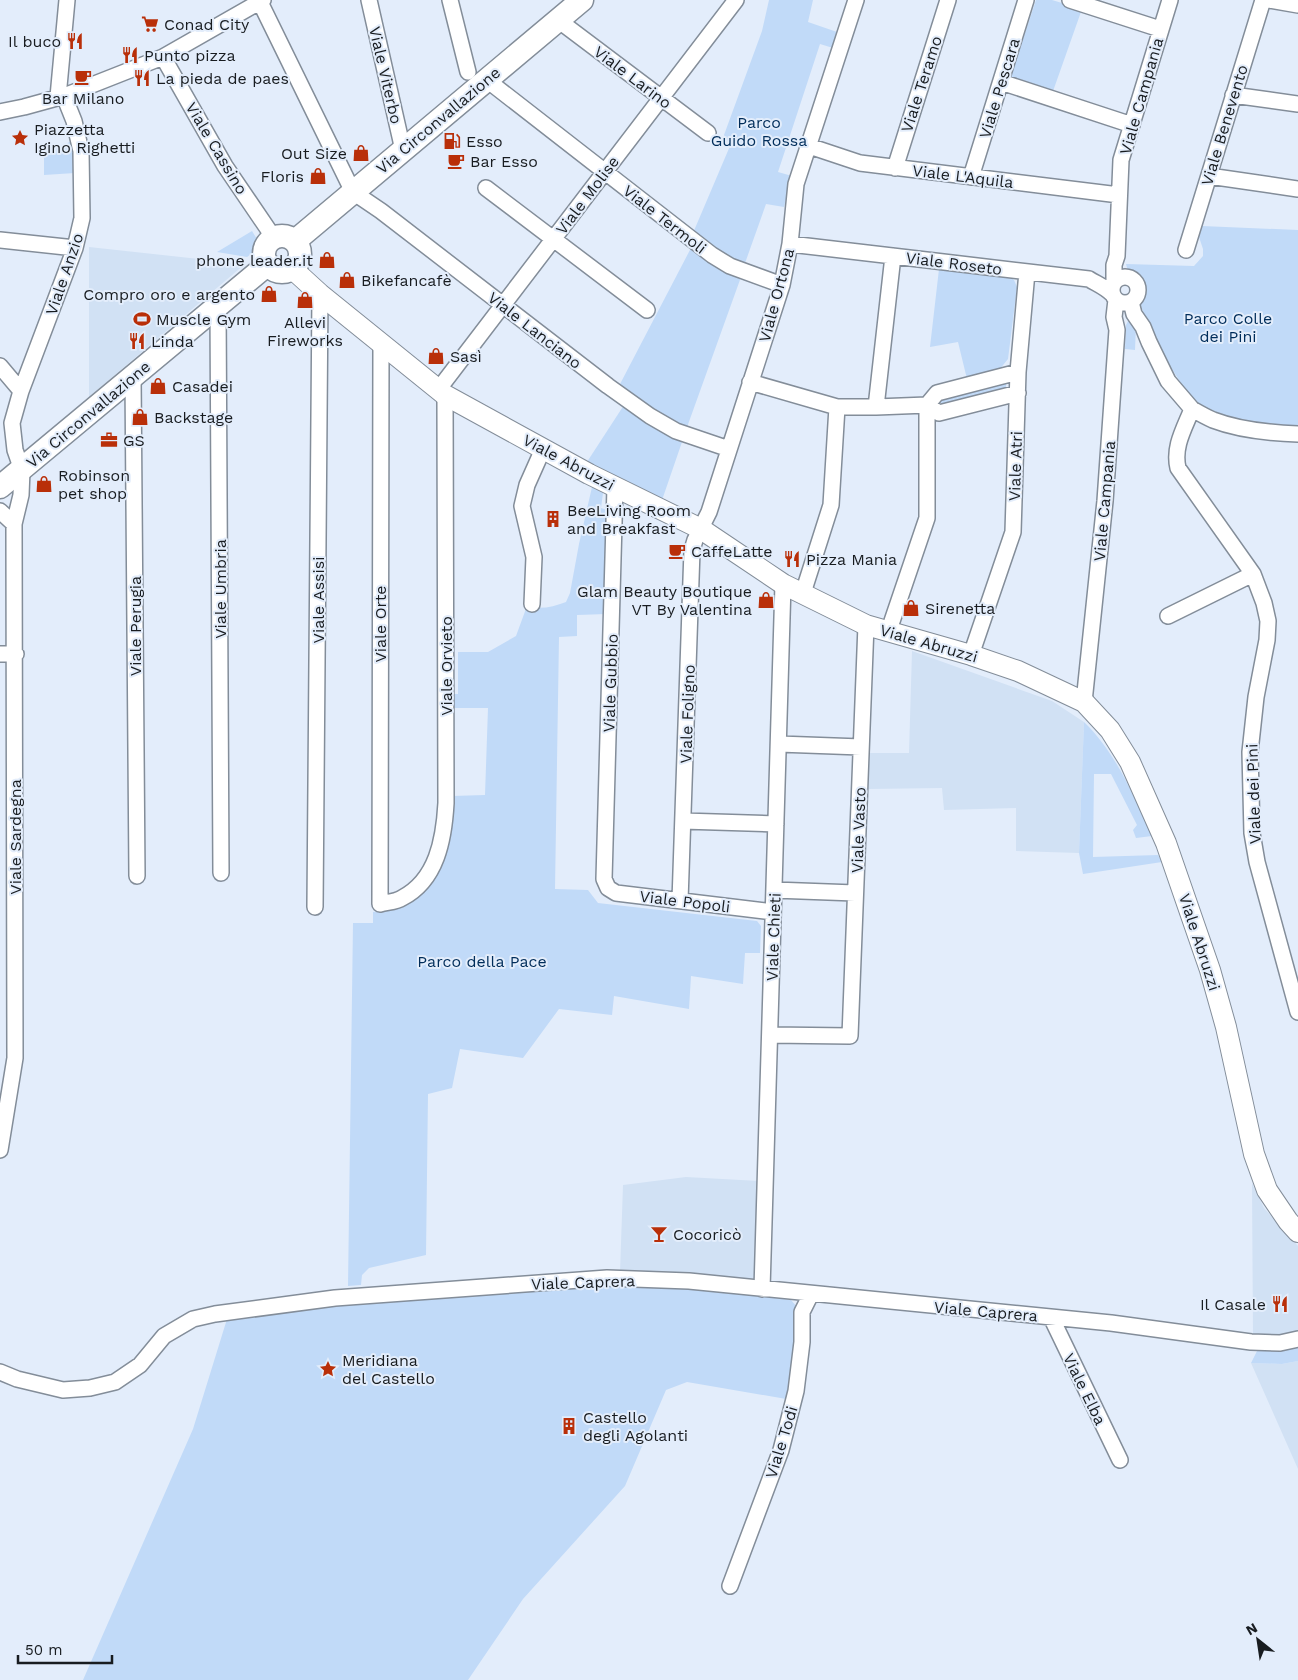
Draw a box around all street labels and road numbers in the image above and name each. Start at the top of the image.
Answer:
street label: Viale Viterbo [365,25,406,126]
street label: Viale Teramo [897,34,946,135]
street label: Viale Campania [1116,35,1167,157]
street label: Viale Pescara [975,36,1024,141]
street label: Viale Larino [590,42,675,113]
street label: Viale Benevento [1197,62,1252,188]
street label: Via Circonvallazione [372,63,504,178]
street label: Viale Cassino [182,99,251,198]
street label: Viale Molise [552,152,623,238]
street label: Viale L'Aquila [911,161,1015,192]
street label: Viale Termoli [619,181,710,258]
street label: Viale Anzio [42,231,87,318]
street label: Viale Ortona [755,246,798,344]
street label: Viale Roseto [905,248,1003,279]
street label: Viale Lanciano [484,288,585,373]
street label: Via Circonvallazione [22,357,154,472]
street label: Viale Abruzzi [520,430,618,495]
street label: Viale Atri [1005,431,1026,501]
street label: Viale Campania [1090,440,1119,562]
street label: Viale Umbria [211,539,230,639]
street label: Viale Assisi [309,557,328,643]
street label: Viale Perugia [126,576,145,676]
street label: Viale Orte [371,585,390,663]
street label: Viale Orvieto [437,616,456,716]
street label: Viale Abruzzi [878,620,980,667]
street label: Viale Gubbio [599,633,622,733]
street label: Viale Foligno [676,664,699,764]
street label: Viale dei Pini [1242,743,1265,844]
street label: Viale Sardegna [6,779,25,895]
street label: Viale Vasto [848,787,869,873]
street label: Viale Popoli [638,887,731,916]
street label: Viale Abruzzi [1175,891,1224,993]
street label: Viale Chieti [762,893,785,982]
street label: Viale Caprera [531,1271,635,1294]
street label: Viale Caprera [933,1297,1039,1326]
street label: Viale Elba [1059,1350,1110,1428]
street label: Viale Todi [761,1404,801,1481]

